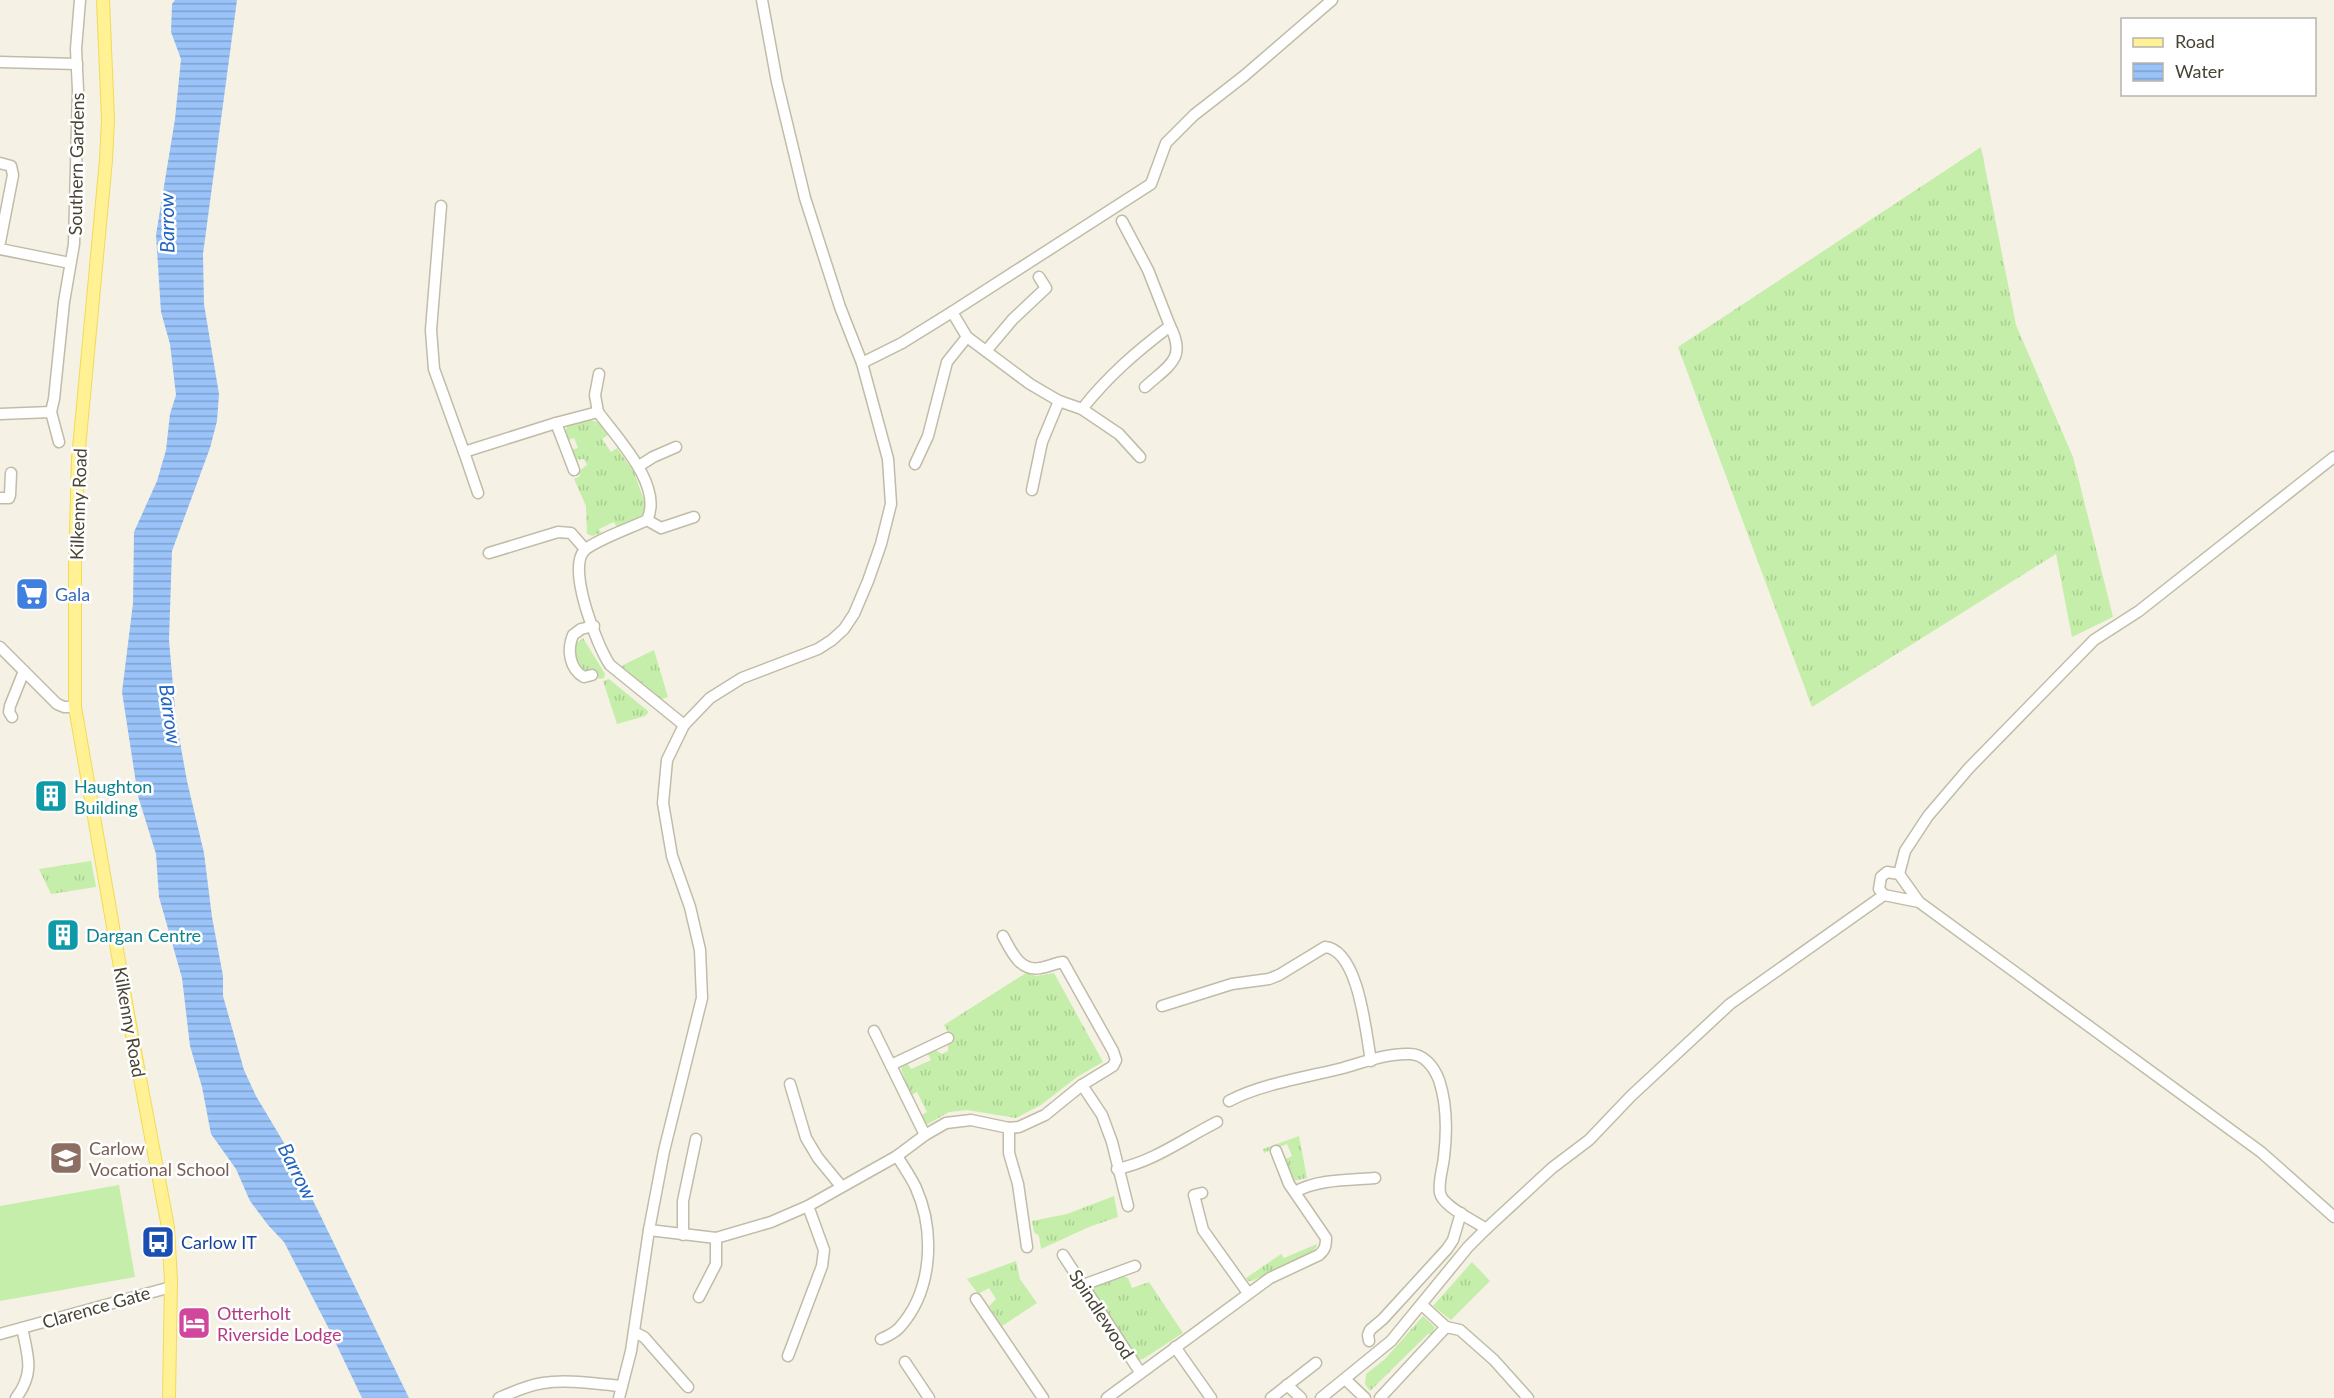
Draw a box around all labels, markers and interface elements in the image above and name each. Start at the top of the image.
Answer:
legend [2121,18,2316,96]
text: Road [2175,30,2215,52]
text: Water [2175,60,2224,82]
street label: Southern Gardens [64,92,88,236]
water label: Barrow [153,192,179,253]
street label: Kilkenny Road [65,448,91,560]
supermarket icon: Gala [14,576,50,612]
place label: Gala [55,583,90,605]
water label: Barrow [155,683,187,746]
place label: Haughton Building [74,775,152,818]
building icon: Haughton Building [33,778,69,814]
building icon: Dargan Centre [45,917,81,953]
place label: Dargan Centre [86,924,201,946]
street label: Kilkenny Road [109,965,151,1079]
place label: Carlow Vocational School [89,1137,230,1180]
water label: Barrow [274,1139,323,1204]
school or university icon: Carlow Vocational School [48,1140,84,1176]
bus stop icon: Carlow IT [140,1224,176,1260]
place label: Carlow IT [181,1231,257,1253]
street label: Spindlewood [1065,1265,1139,1363]
street label: Clarence Gate [39,1281,153,1333]
place label: Otterholt Riverside Lodge [217,1302,341,1345]
hotel icon: Otterholt Riverside Lodge [176,1305,212,1341]

